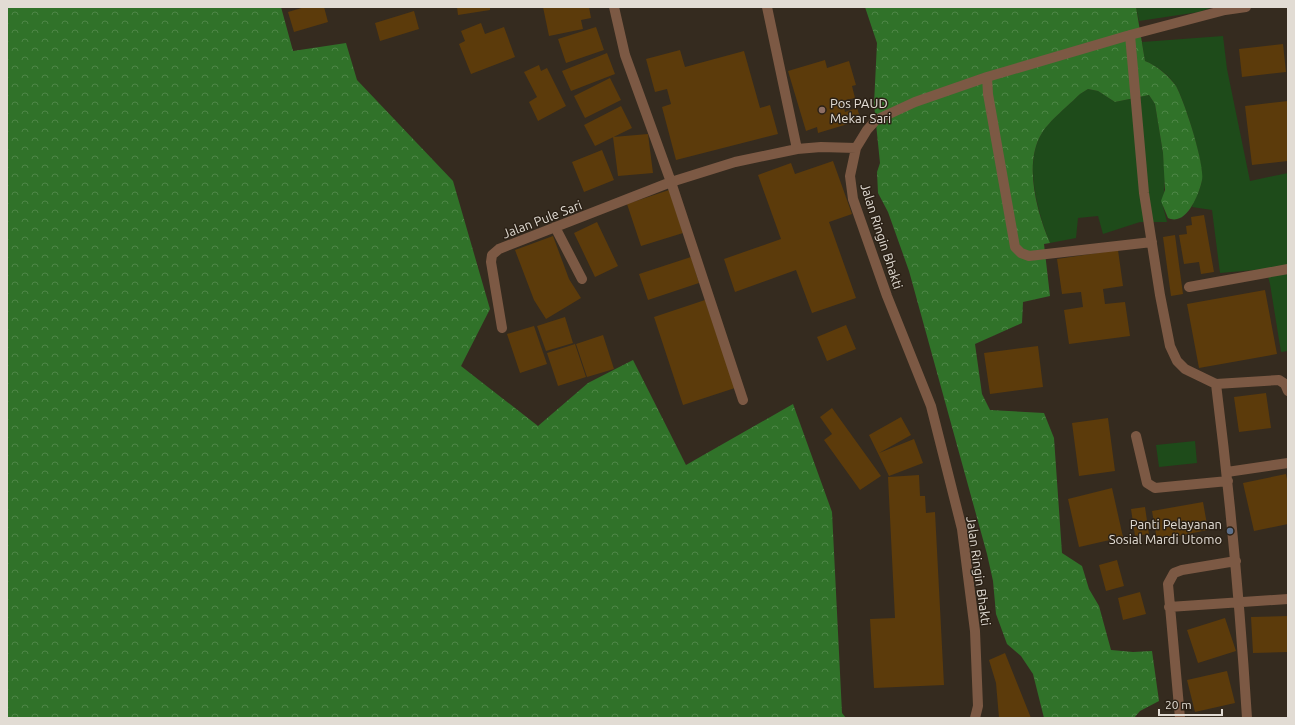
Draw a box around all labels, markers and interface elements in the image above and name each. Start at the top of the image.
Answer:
place label: Pos PAUD Mekar Sari [830,96,891,125]
marker: Pos PAUD Mekar Sari [817,105,827,115]
street label: Jalan Ringin Bhakti [858,181,906,291]
street label: Jalan Pule Sari [500,197,584,241]
street label: Jalan Ringin Bhakti [964,515,994,627]
place label: Panti Pelayanan Sosial Mardi Utomo [1109,517,1222,546]
marker: Panti Pelayanan Sosial Mardi Utomo [1225,526,1235,536]
scale bar [1159,691,1222,717]
text: 20 m [1165,698,1192,711]

